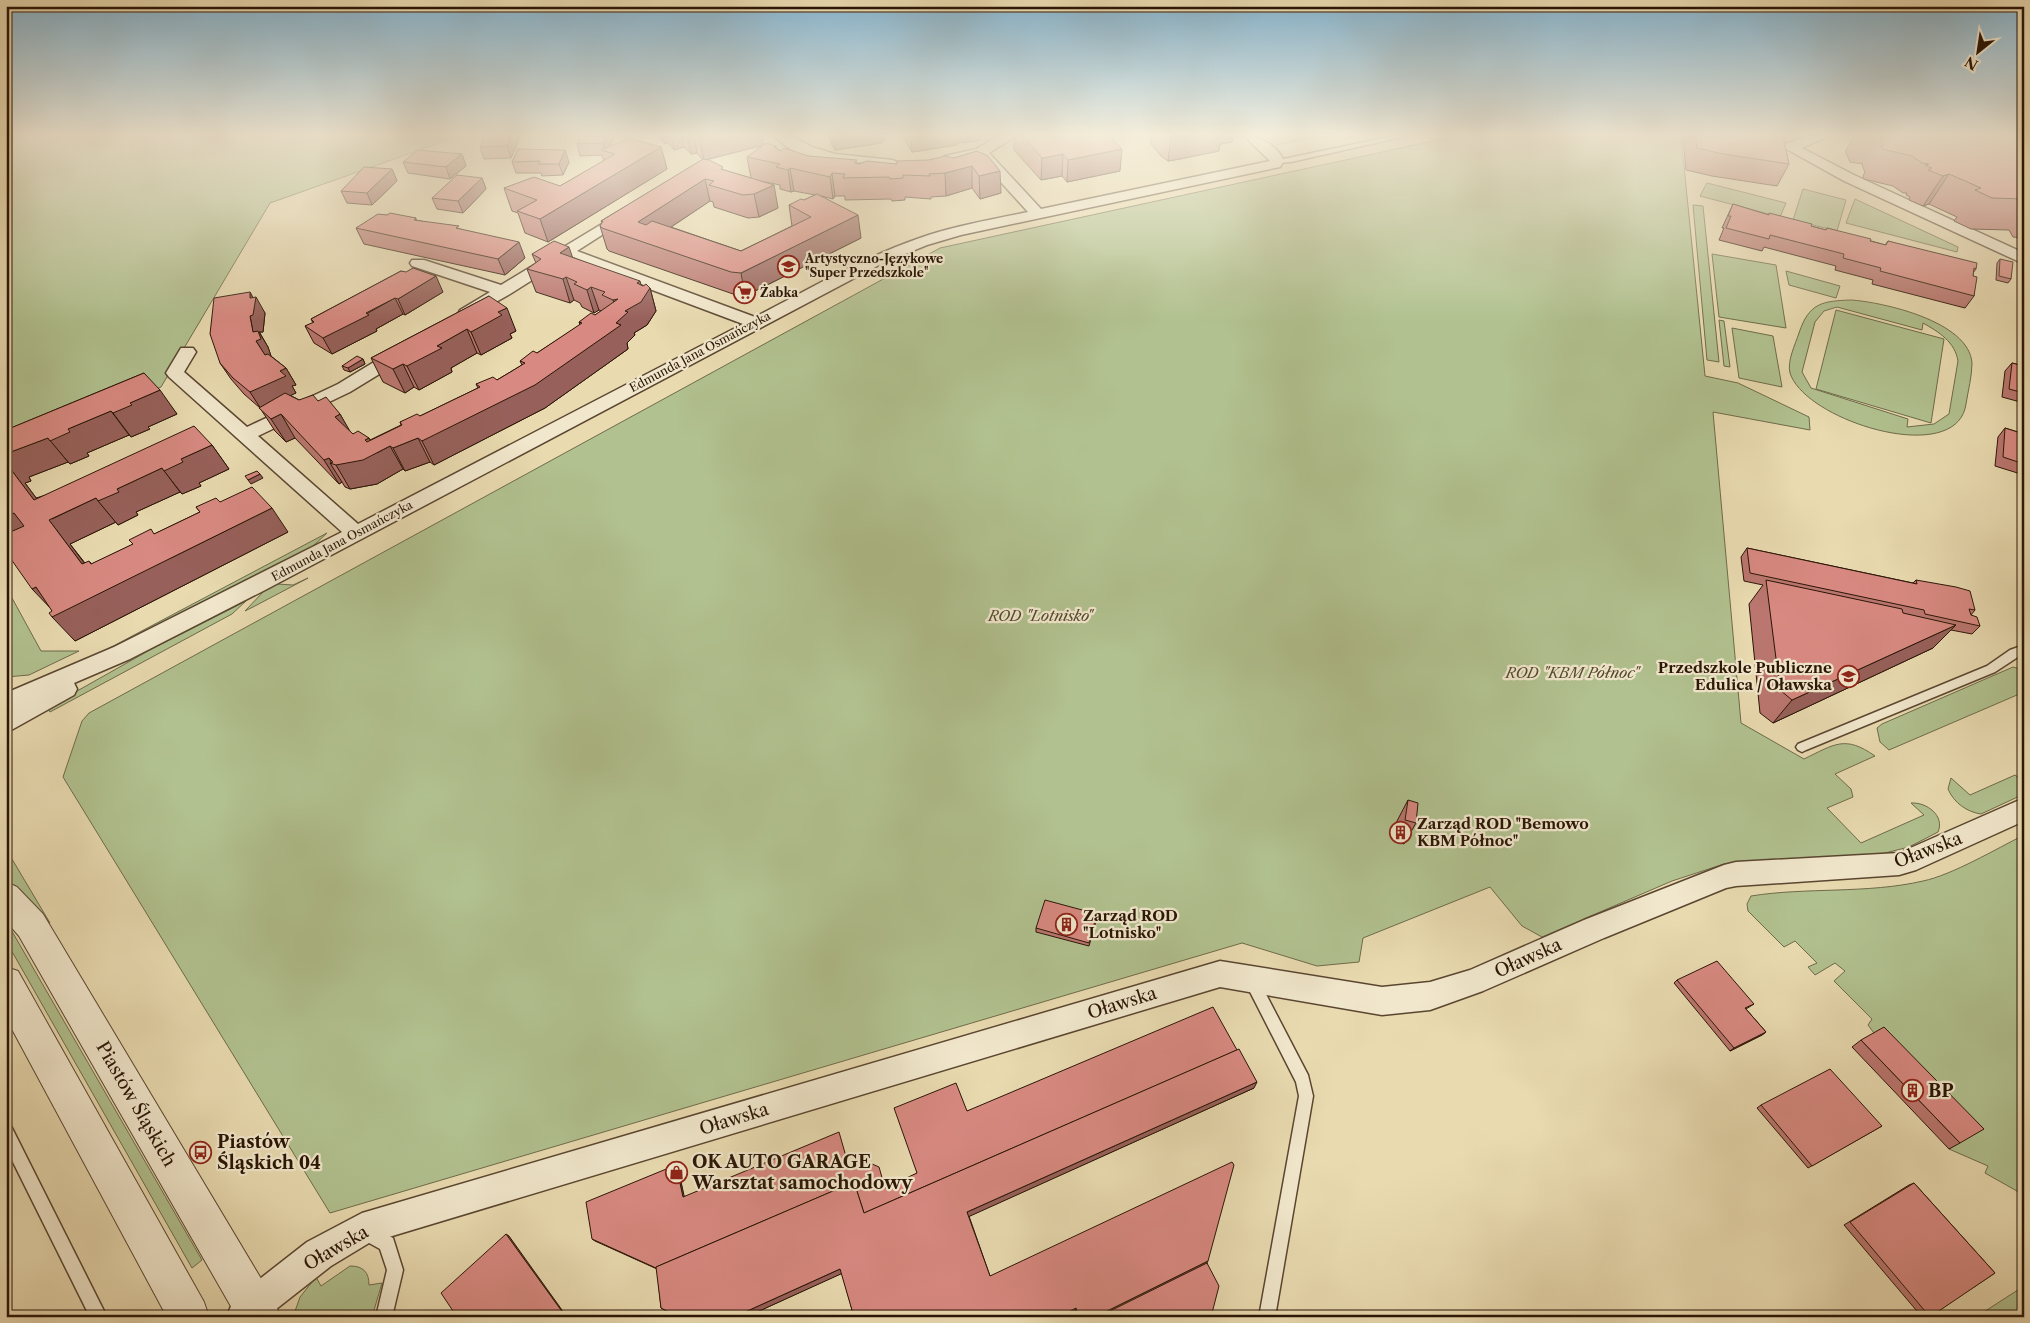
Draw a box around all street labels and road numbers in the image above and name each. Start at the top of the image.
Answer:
street label: Edmunda Jana Osmańczyka [627,308,774,395]
street label: Edmunda Jana Osmańczyka [269,497,416,584]
street label: Oławska [1891,827,1966,873]
street label: Oławska [1491,933,1565,983]
street label: Oławska [1085,982,1160,1024]
street label: Piastów Śląskich [91,1037,182,1170]
street label: Oławska [697,1098,772,1140]
street label: Oławska [300,1220,373,1275]

